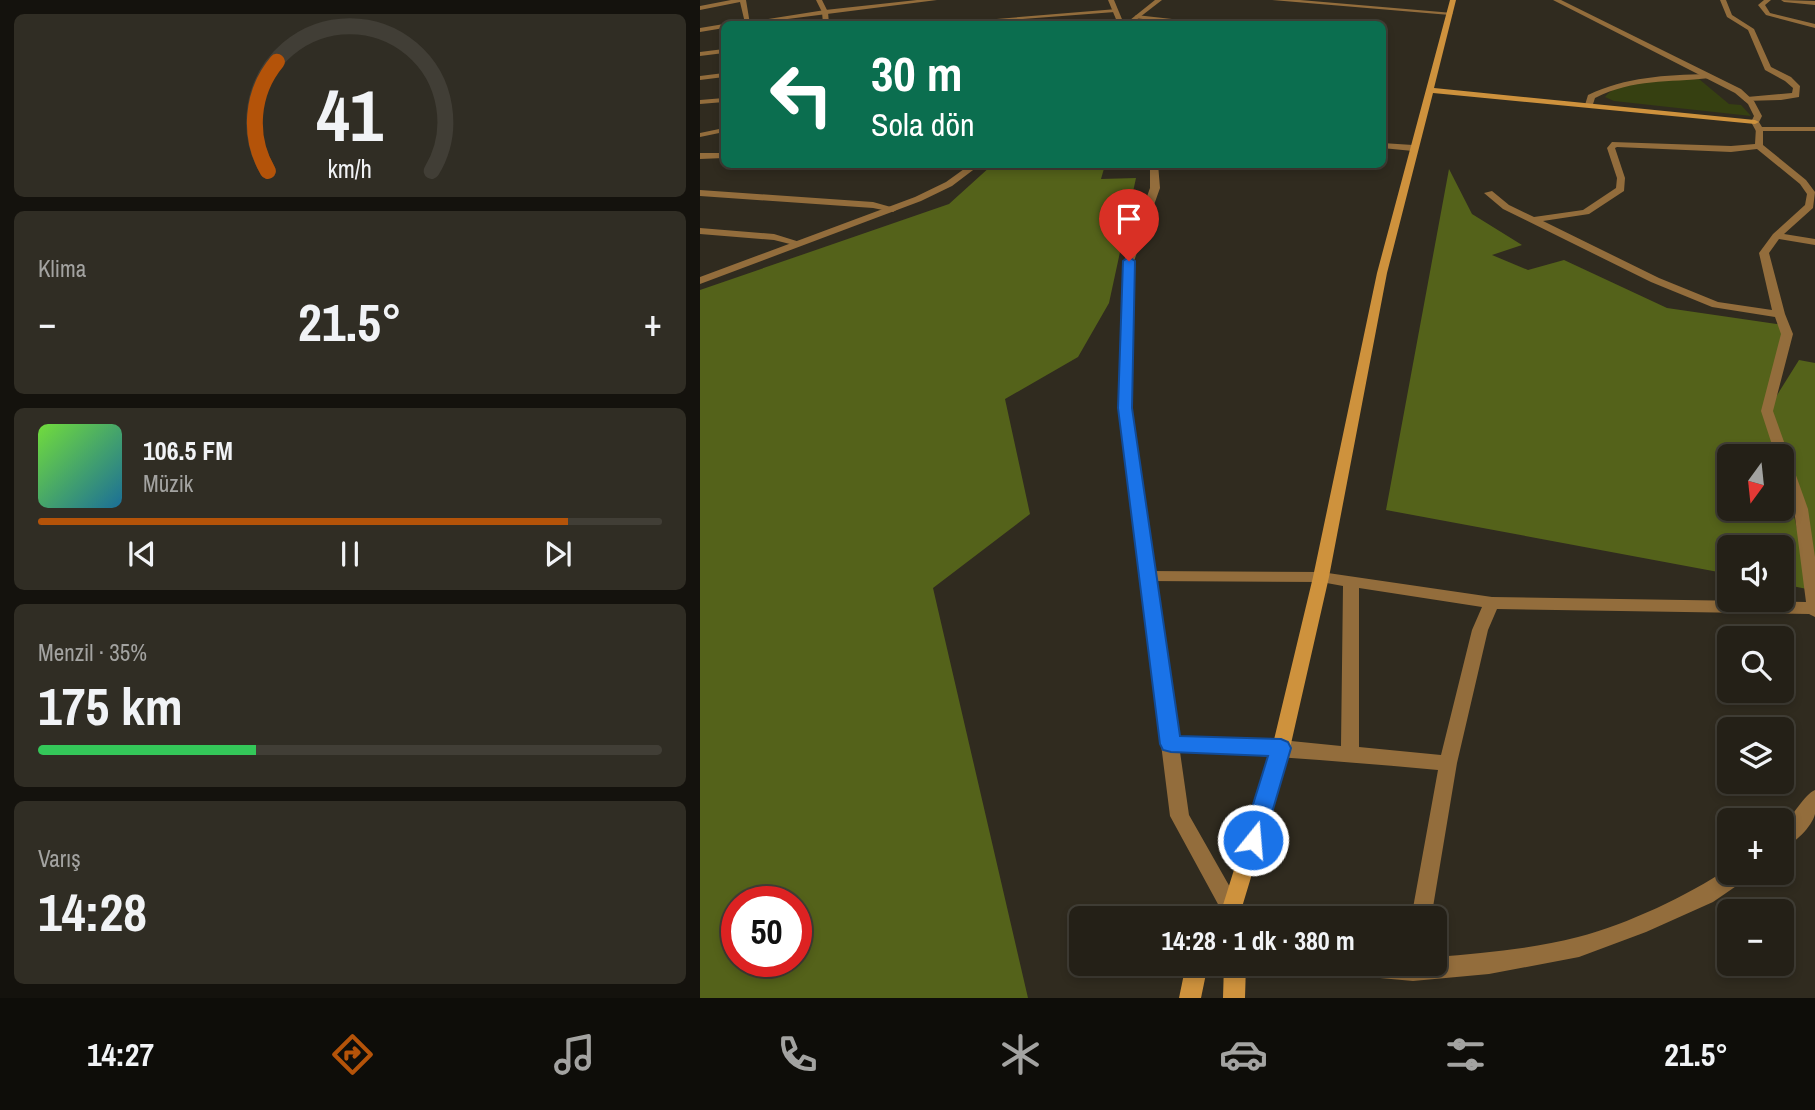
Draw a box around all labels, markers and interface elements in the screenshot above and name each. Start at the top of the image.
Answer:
text: 30 m [871,40,963,106]
icon: left [756,49,847,140]
text: 41 [317,67,384,165]
text: Sola dön [871,103,975,146]
text: km/h [328,152,372,186]
pin [1099,189,1159,261]
icon: arrive [1110,200,1148,238]
text: Klima [38,253,86,284]
text: 21.5° [298,287,402,357]
text: − [38,297,56,348]
text: + [644,297,662,348]
text: 106.5 FM [143,433,233,468]
north arrow [1717,444,1794,522]
map controls [1717,444,1794,976]
text: Müzik [143,468,193,499]
icon: previous [123,535,161,573]
icon: pause [331,535,369,573]
icon: next [539,535,577,573]
button: sound [1717,535,1794,612]
button: search [1717,626,1794,703]
text: Menzil · 35% [38,637,147,668]
text: 175 km [38,671,183,741]
button: layers [1717,717,1794,794]
position arrow [1216,803,1290,877]
button: + [1717,808,1794,885]
text: Varış [38,843,81,874]
text: 14:28 [38,877,147,947]
speed limit sign: 50 [721,886,812,977]
button: − [1717,899,1794,976]
text: 14:28 · 1 dk · 380 m [1161,923,1355,958]
icon: directions [328,1030,377,1079]
icon: music [550,1030,599,1079]
icon: phone [773,1030,822,1079]
icon: climate [996,1030,1045,1079]
icon: car [1219,1030,1268,1079]
icon: filters [1441,1030,1490,1079]
text: 14:27 [87,1033,154,1076]
text: 21.5° [1664,1033,1728,1076]

